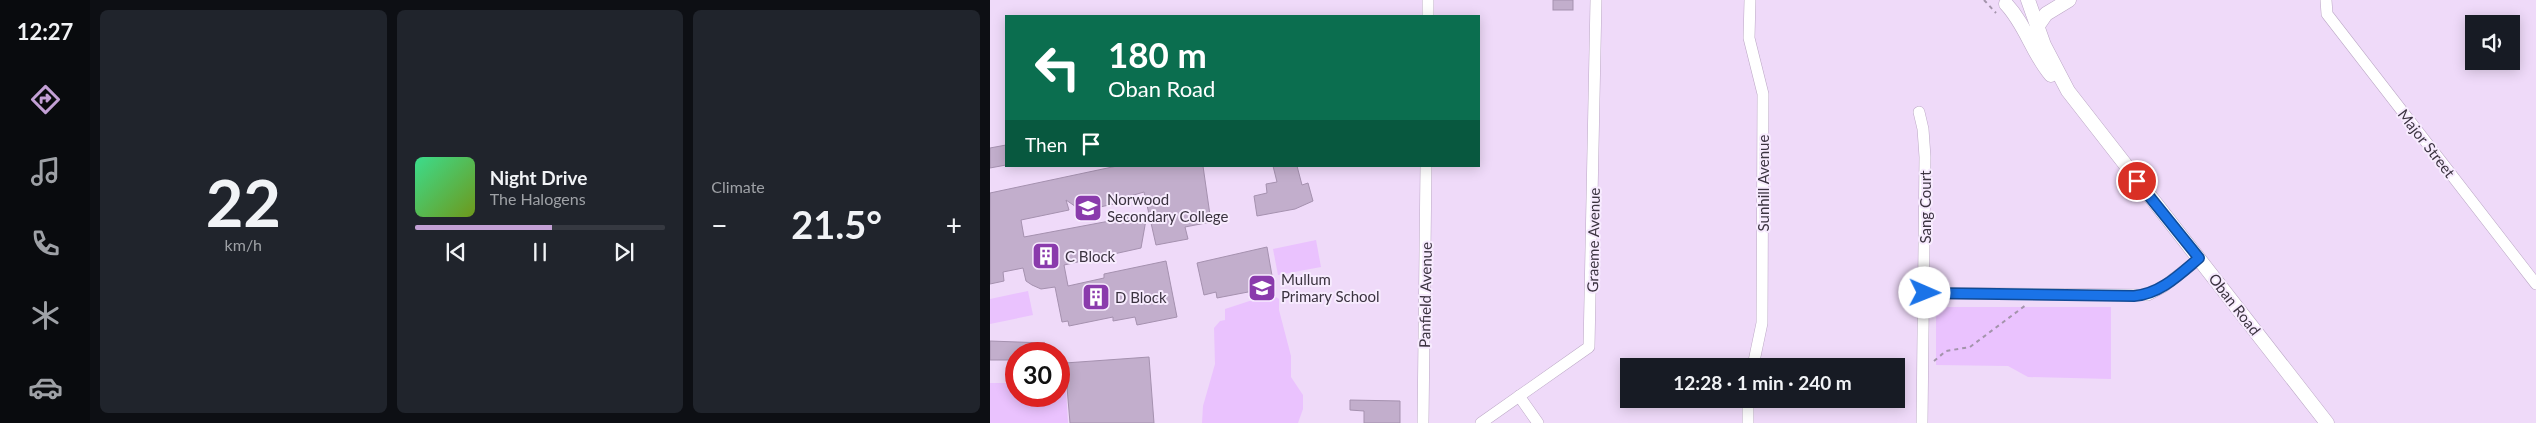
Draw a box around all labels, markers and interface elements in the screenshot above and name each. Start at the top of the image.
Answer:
map controls [2465,15,2520,70]
button: sound [2465,15,2520,70]
text: 12:27 [17,18,73,45]
text: 180 m [1108,33,1207,75]
icon: left [1025,35,1090,100]
text: Oban Road [1108,75,1215,102]
icon: directions [28,82,63,117]
street label: Major Street [2395,105,2460,181]
icon: arrive [1077,130,1105,158]
text: Then [1025,133,1067,156]
street label: Sunhill Avenue [1754,135,1772,231]
icon: music [28,154,63,189]
pin [2116,160,2158,202]
text: 22 [206,163,281,241]
text: Night Drive [490,166,587,189]
icon: arrive [2123,167,2151,195]
street label: Sang Court [1916,170,1934,244]
text: Climate [711,177,765,196]
street label: Graeme Avenue [1583,187,1603,293]
text: The Halogens [490,189,586,208]
place label: Norwood Secondary College [1107,190,1228,225]
school or university icon: Norwood Secondary College [1073,193,1103,223]
text: 21.5° [791,201,882,247]
text: − [711,208,728,242]
text: + [946,208,962,242]
icon: phone [28,226,63,261]
text: km/h [225,235,262,254]
icon: previous [442,238,470,266]
icon: pause [526,238,554,266]
icon: next [610,238,638,266]
building icon: C Block [1031,241,1061,271]
street label: Panfield Avenue [1415,242,1435,348]
place label: C Block [1065,247,1116,265]
position arrow [1898,266,1950,318]
place label: Mullum Primary School [1281,270,1380,305]
street label: Oban Road [2205,270,2265,338]
school or university icon: Mullum Primary School [1247,273,1277,303]
building icon: D Block [1081,282,1111,312]
place label: D Block [1115,288,1167,306]
icon: climate [28,298,63,333]
speed limit sign: 30 [1005,342,1070,407]
icon: car [28,370,63,405]
text: 12:28 · 1 min · 240 m [1673,371,1852,394]

